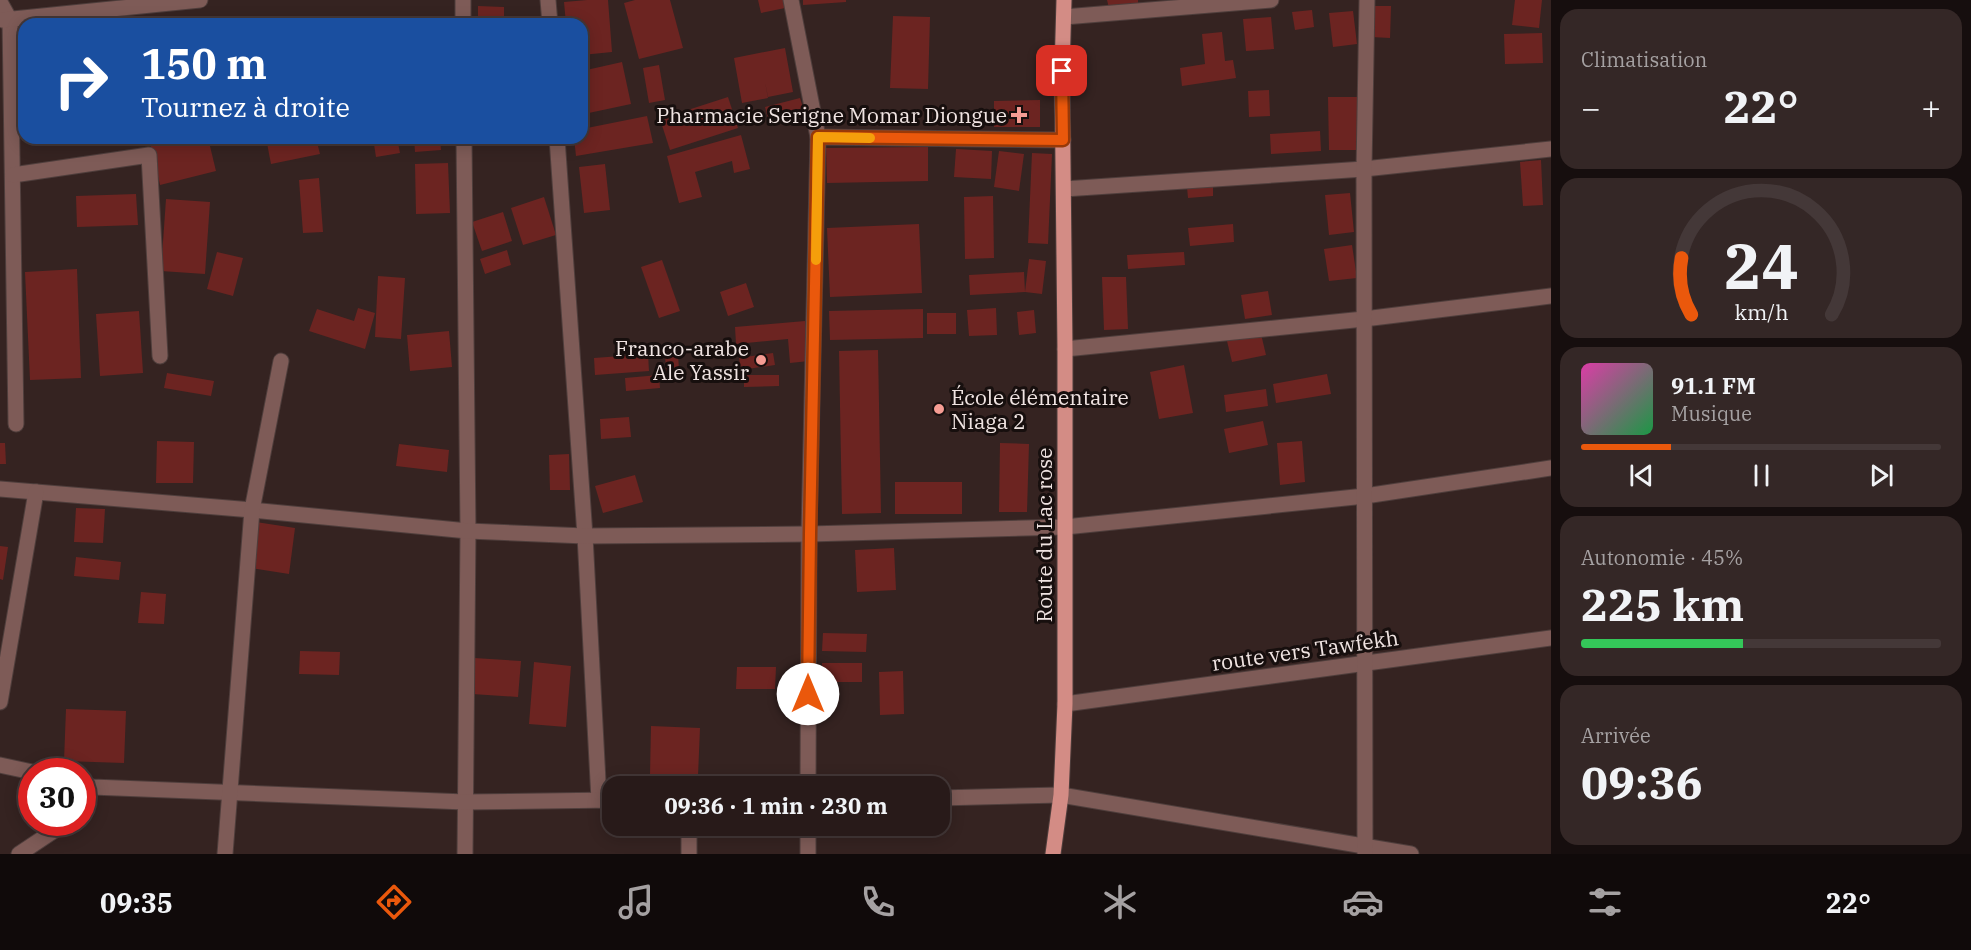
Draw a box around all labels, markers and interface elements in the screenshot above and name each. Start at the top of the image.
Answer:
text: 150 m [141,36,267,91]
icon: right [42,42,120,120]
pin [1036,45,1087,96]
text: Climatisation [1581,46,1707,73]
icon: arrive [1045,54,1078,87]
text: 22° [1723,77,1799,135]
text: − [1581,86,1601,129]
text: + [1921,86,1941,129]
text: Tournez à droite [141,89,350,124]
place label: Pharmacie Serigne Momar Diongue [656,101,1007,129]
marker: Pharmacie Serigne Momar Diongue [1012,108,1026,122]
text: 24 [1724,225,1798,306]
text: km/h [1734,298,1788,326]
place label: Franco-arabe Ale Yassir [615,334,750,386]
marker: Franco-arabe Ale Yassir [754,353,768,367]
text: 91.1 FM [1671,371,1756,400]
place label: École élémentaire Niaga 2 [951,383,1129,435]
text: Musique [1671,400,1752,427]
marker: École élémentaire Niaga 2 [932,402,946,416]
street label: Route du Lac rose [1030,447,1058,623]
icon: previous [1625,459,1658,492]
icon: pause [1745,459,1778,492]
icon: next [1865,459,1898,492]
text: Autonomie · 45% [1581,544,1743,571]
text: 225 km [1581,575,1744,633]
street label: route vers Tawfekh [1210,623,1400,677]
position arrow [776,662,840,726]
text: Arrivée [1581,722,1651,749]
text: 09:36 [1581,753,1703,811]
speed limit sign: 30 [18,758,96,836]
text: 09:36 · 1 min · 230 m [664,791,888,820]
icon: directions [373,881,415,923]
icon: music [615,881,657,923]
icon: phone [857,881,899,923]
icon: climate [1099,881,1141,923]
icon: car [1342,881,1384,923]
icon: filters [1584,881,1626,923]
text: 09:35 [100,885,173,920]
text: 22° [1826,885,1871,920]

